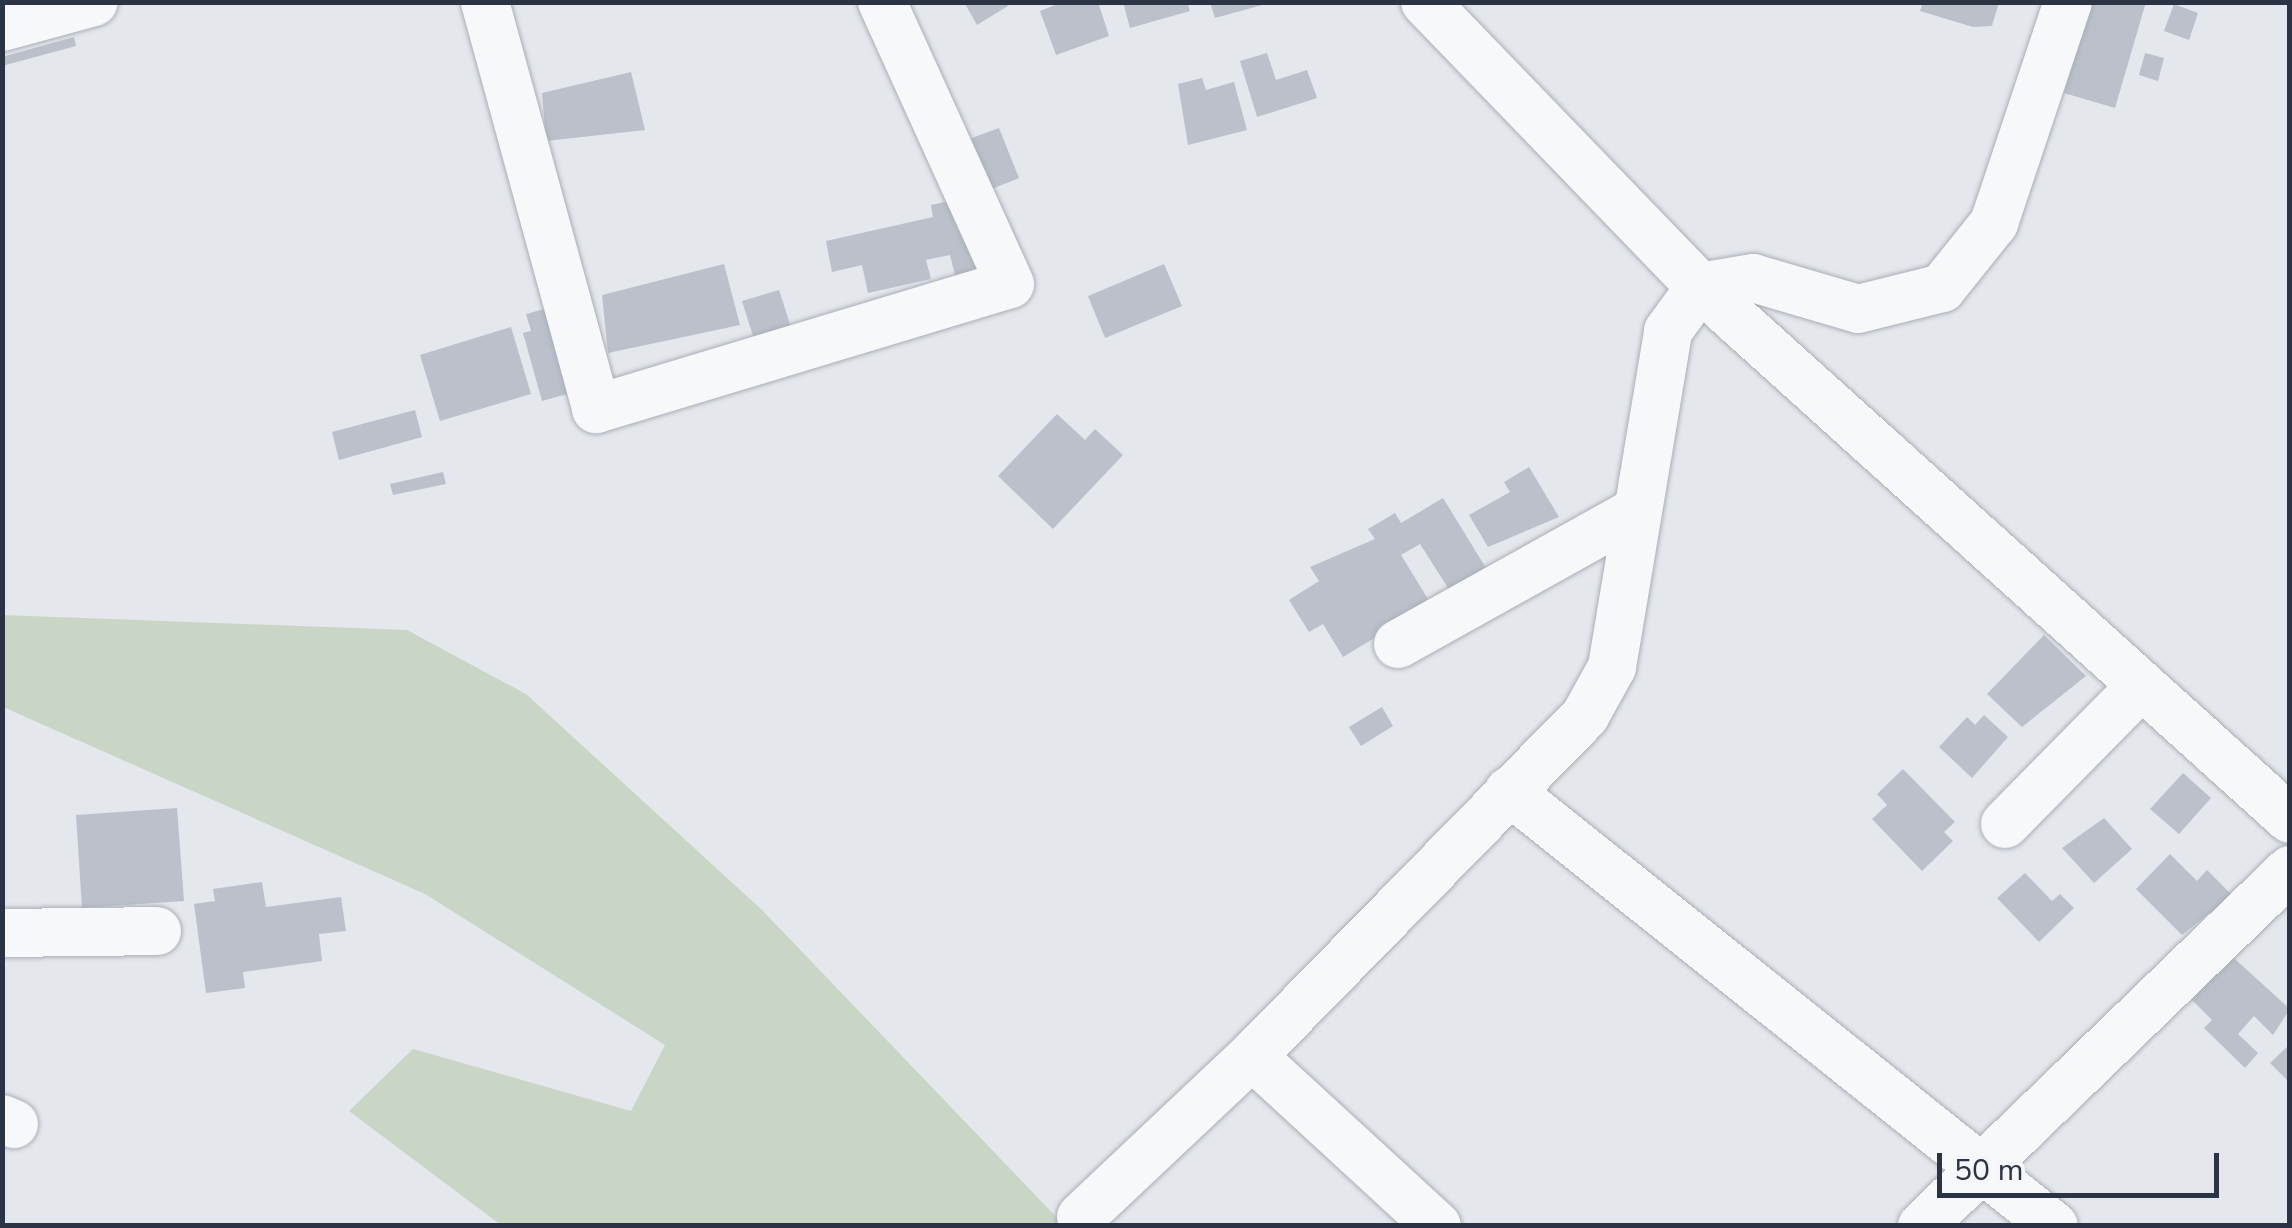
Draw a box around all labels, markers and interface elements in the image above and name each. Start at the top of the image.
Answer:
scale bar [1942,1133,2224,1195]
text: 50 m [1954,1150,2023,1191]

